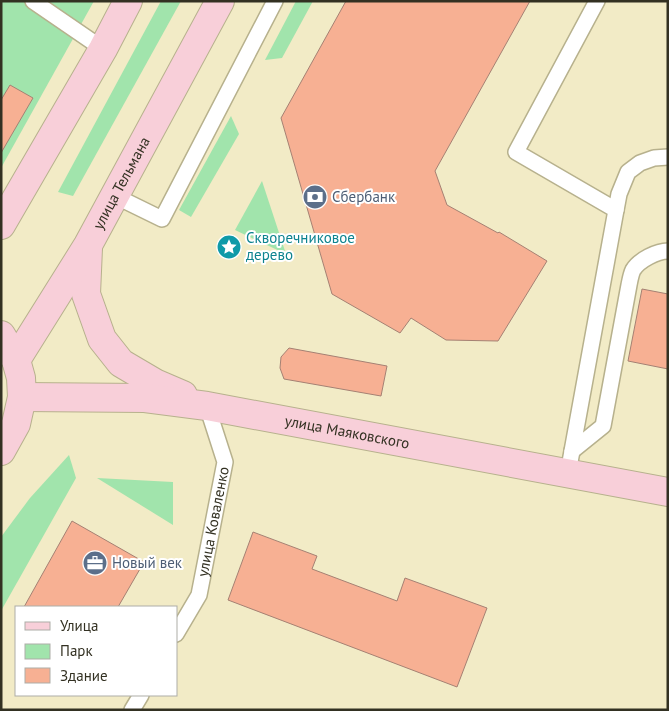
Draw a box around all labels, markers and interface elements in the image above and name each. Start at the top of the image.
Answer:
street label: улица Тельмана [88,133,154,233]
bank icon: Сбербанк [302,184,328,210]
place label: Сбербанк [332,187,396,206]
place label: Скворечниковое дерево [246,228,355,264]
place icon: Скворечниковое дерево [216,234,242,260]
street label: улица Маяковского [283,411,411,453]
street label: улица Коваленко [193,465,233,578]
office icon: Новый век [82,550,108,576]
place label: Новый век [112,553,183,572]
legend [15,606,178,696]
text: Улица [60,616,98,635]
text: Парк [60,641,93,660]
text: Здание [60,666,108,685]

